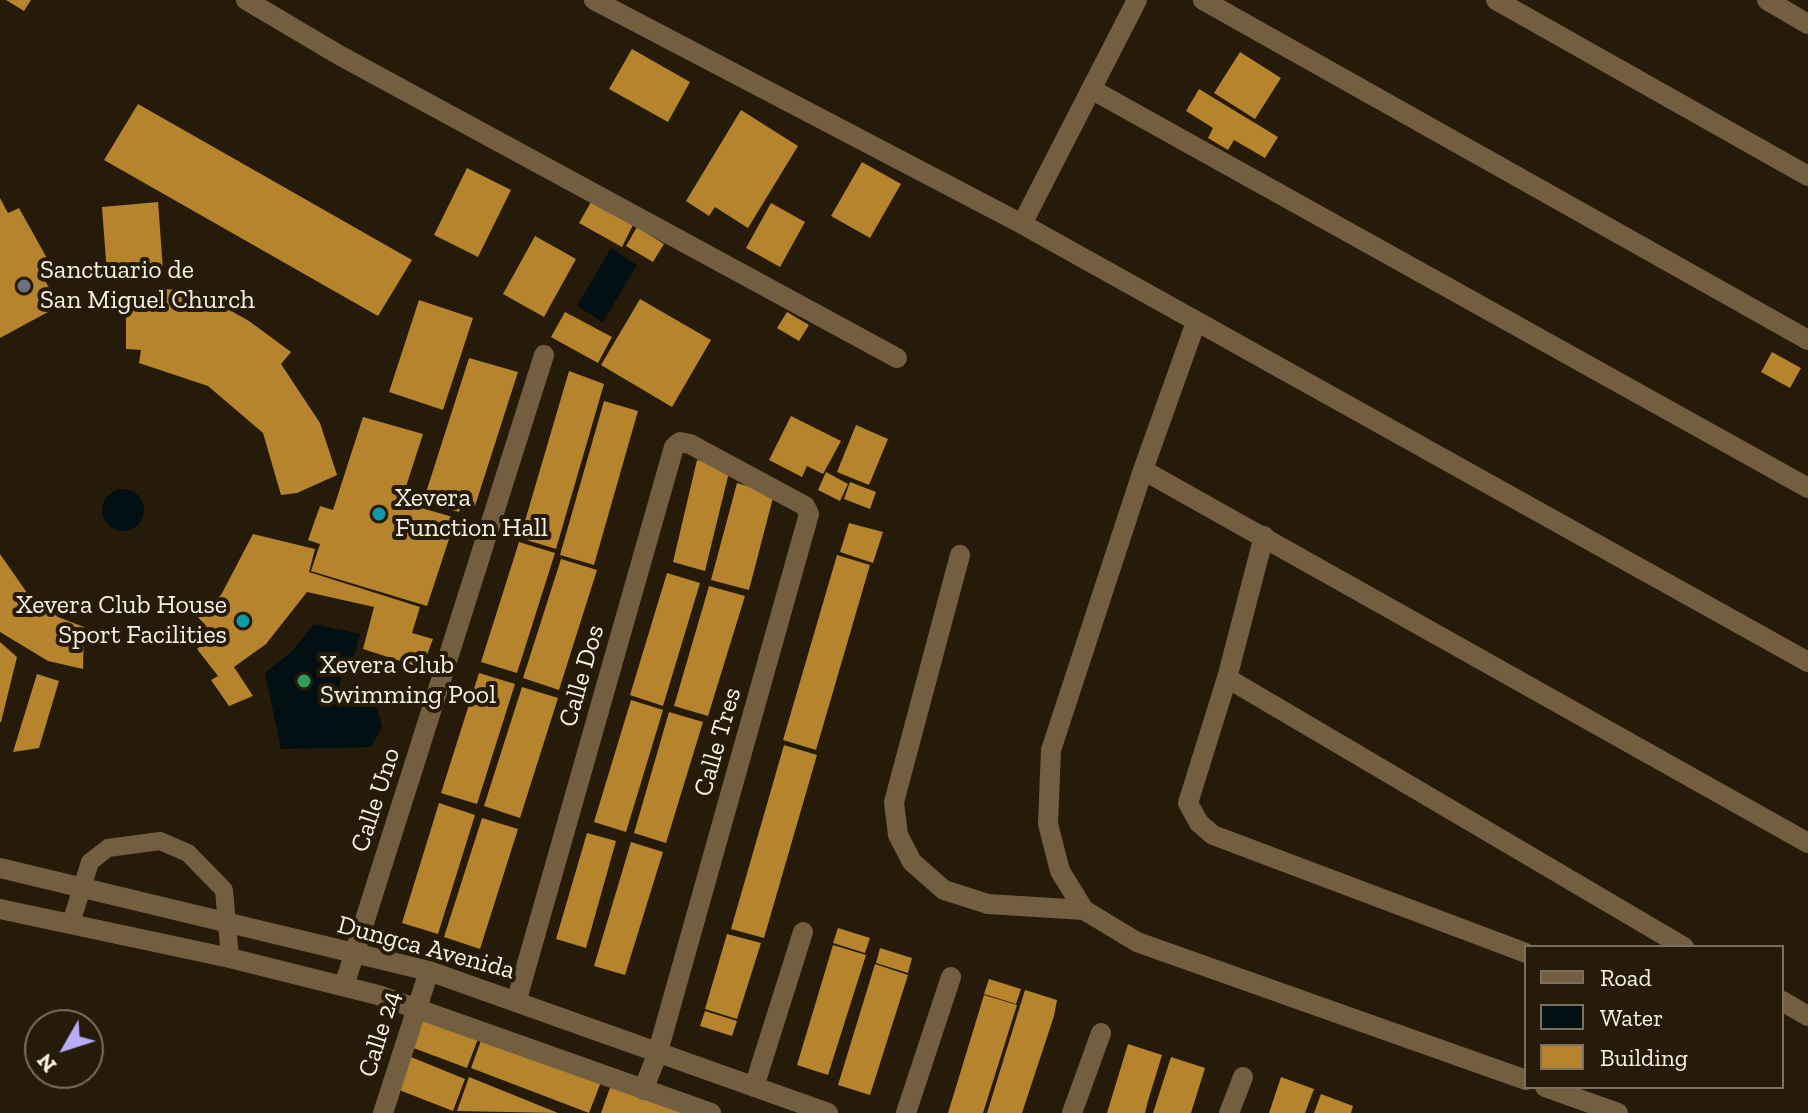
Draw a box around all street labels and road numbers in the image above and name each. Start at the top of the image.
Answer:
street label: Calle Dos [553,622,611,730]
street label: Calle Tres [688,684,748,800]
street label: Calle Uno [345,744,407,856]
street label: Dungca Avenida [334,909,518,987]
street label: Calle 24 [352,987,408,1081]

